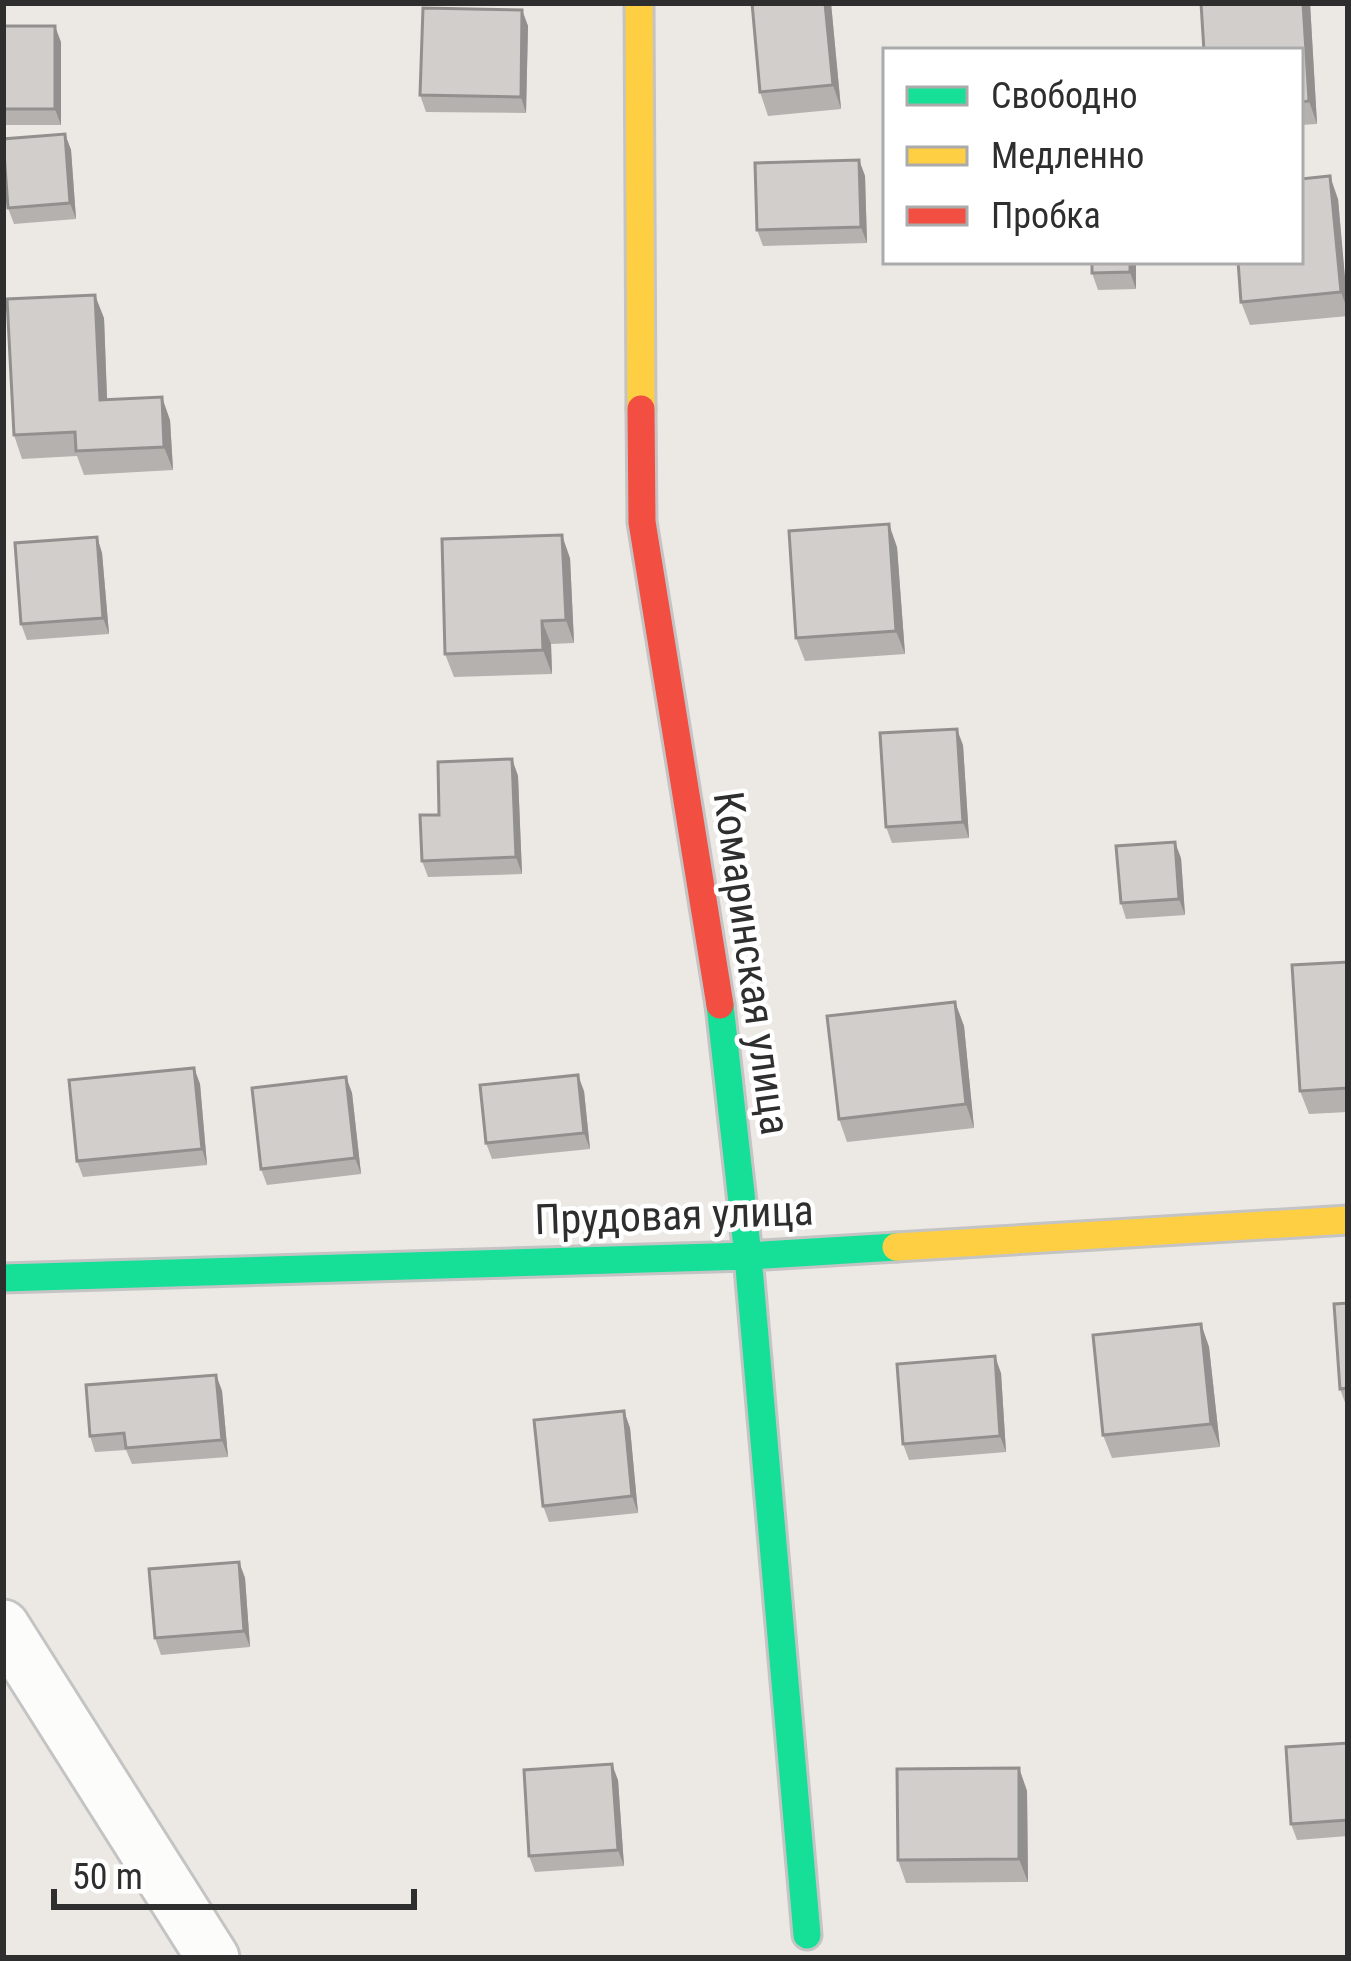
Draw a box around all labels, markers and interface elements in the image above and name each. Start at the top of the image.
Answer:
legend [883,48,1303,264]
text: Свободно [991,75,1138,117]
text: Медленно [991,135,1144,177]
text: Пробка [991,195,1101,237]
street label: Комаринская улица [704,788,800,1138]
street label: Прудовая улица [534,1186,814,1244]
scale bar [54,1835,414,1909]
text: 50 m [72,1856,143,1898]

